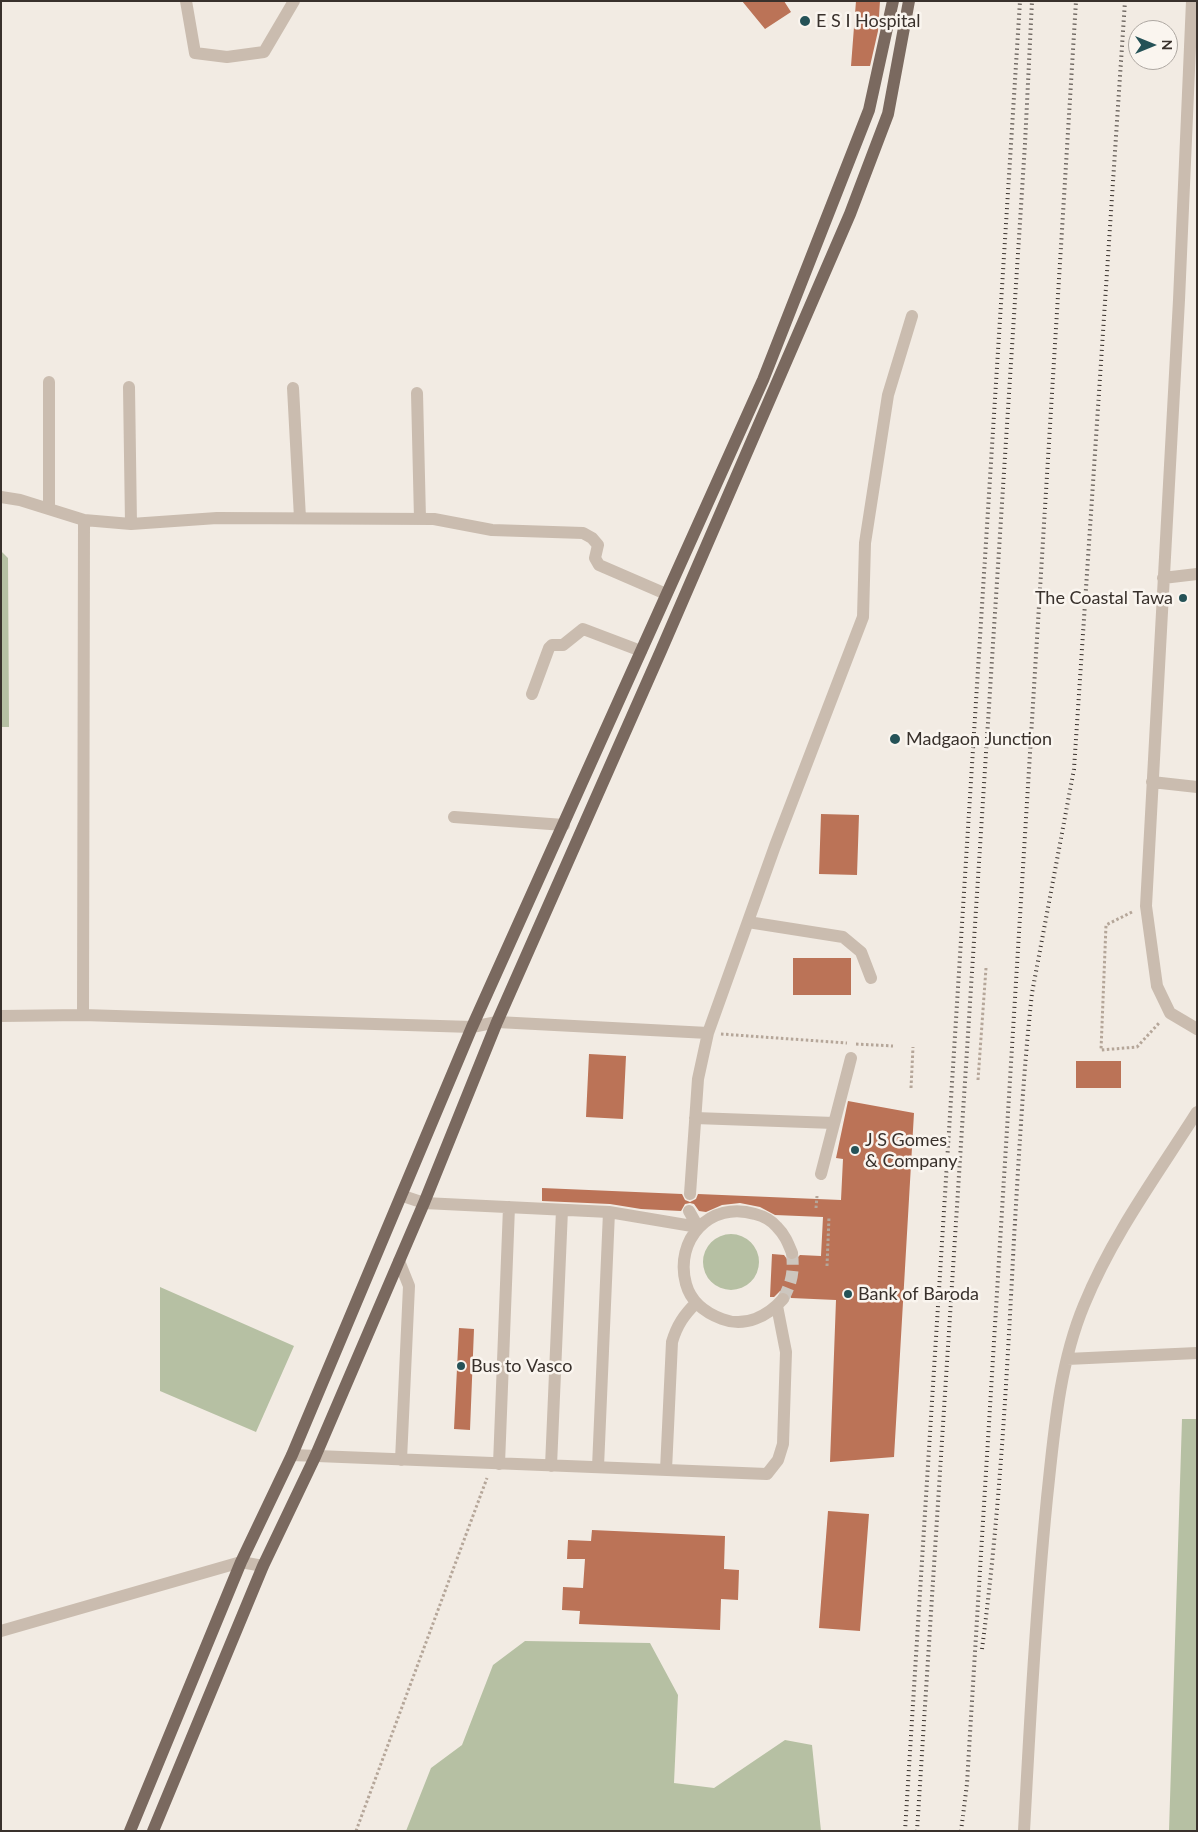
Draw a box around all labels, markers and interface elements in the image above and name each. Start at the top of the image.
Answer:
place label: E S I Hospital [816,10,921,32]
marker: E S I Hospital [798,14,812,28]
north arrow [1128,20,1178,70]
text: N [1159,40,1176,50]
place label: The Coastal Tawa [1035,587,1173,609]
marker: The Coastal Tawa [1177,592,1189,604]
place label: Madgaon Junction [906,728,1052,750]
marker: Madgaon Junction [888,732,902,746]
place label: J S Gomes & Company [865,1129,957,1172]
marker: J S Gomes & Company [849,1144,861,1156]
place label: Bank of Baroda [858,1283,979,1305]
marker: Bank of Baroda [842,1288,854,1300]
place label: Bus to Vasco [471,1355,572,1377]
marker: Bus to Vasco [455,1360,467,1372]

